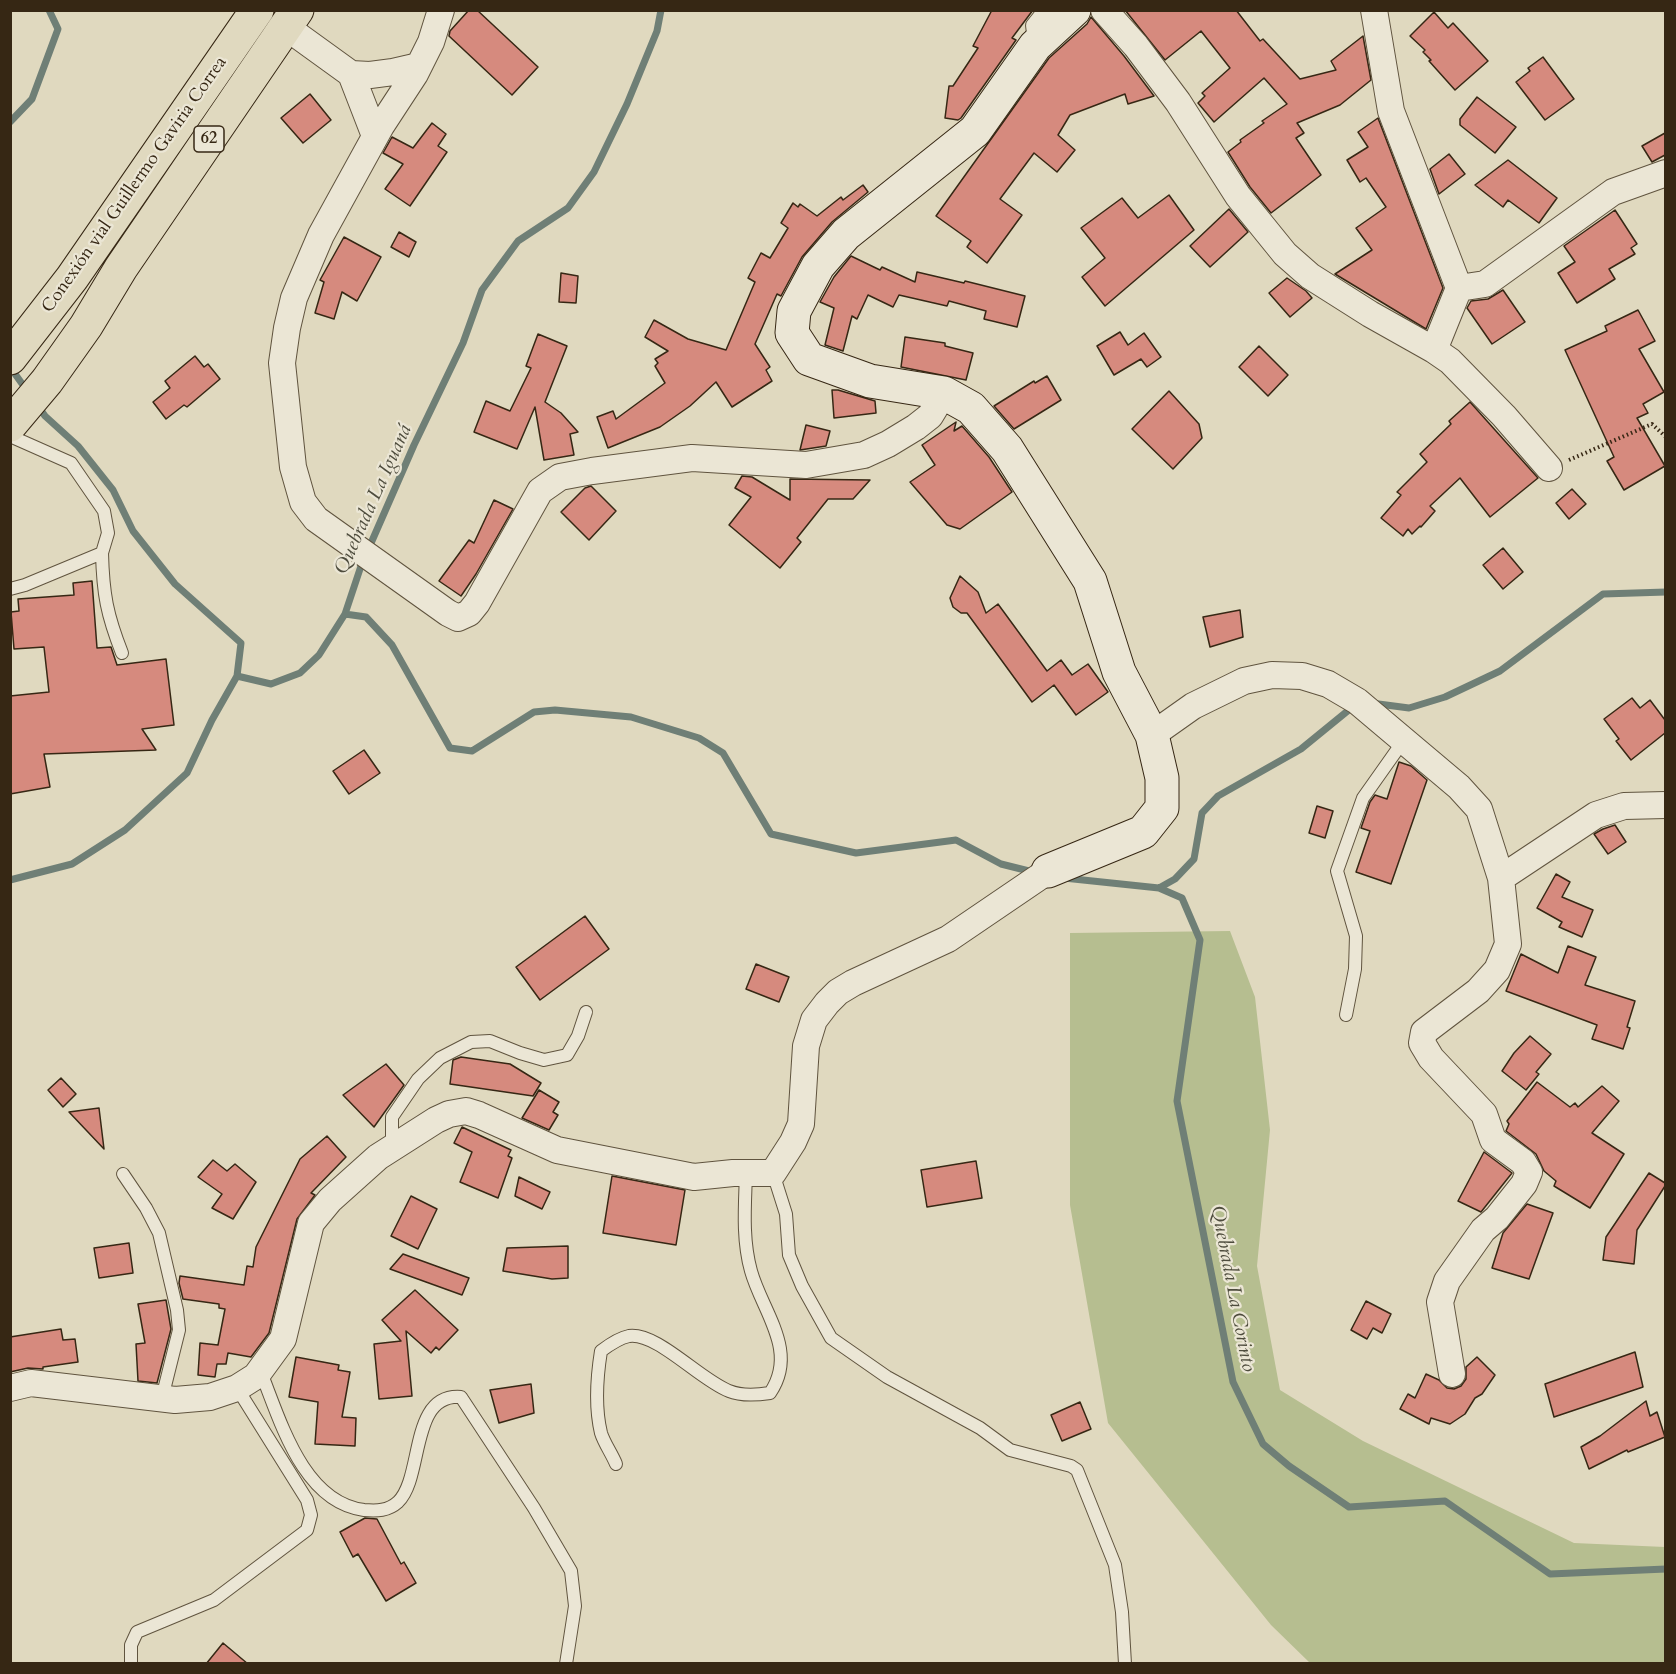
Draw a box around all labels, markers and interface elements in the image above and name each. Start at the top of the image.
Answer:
street label: Conexión vial Guillermo Gaviria Correa [38,53,232,317]
road number: 62 [194,126,224,152]
water label: Quebrada La Iguaná [330,421,418,579]
water label: Quebrada La Corinto [1204,1204,1260,1374]

